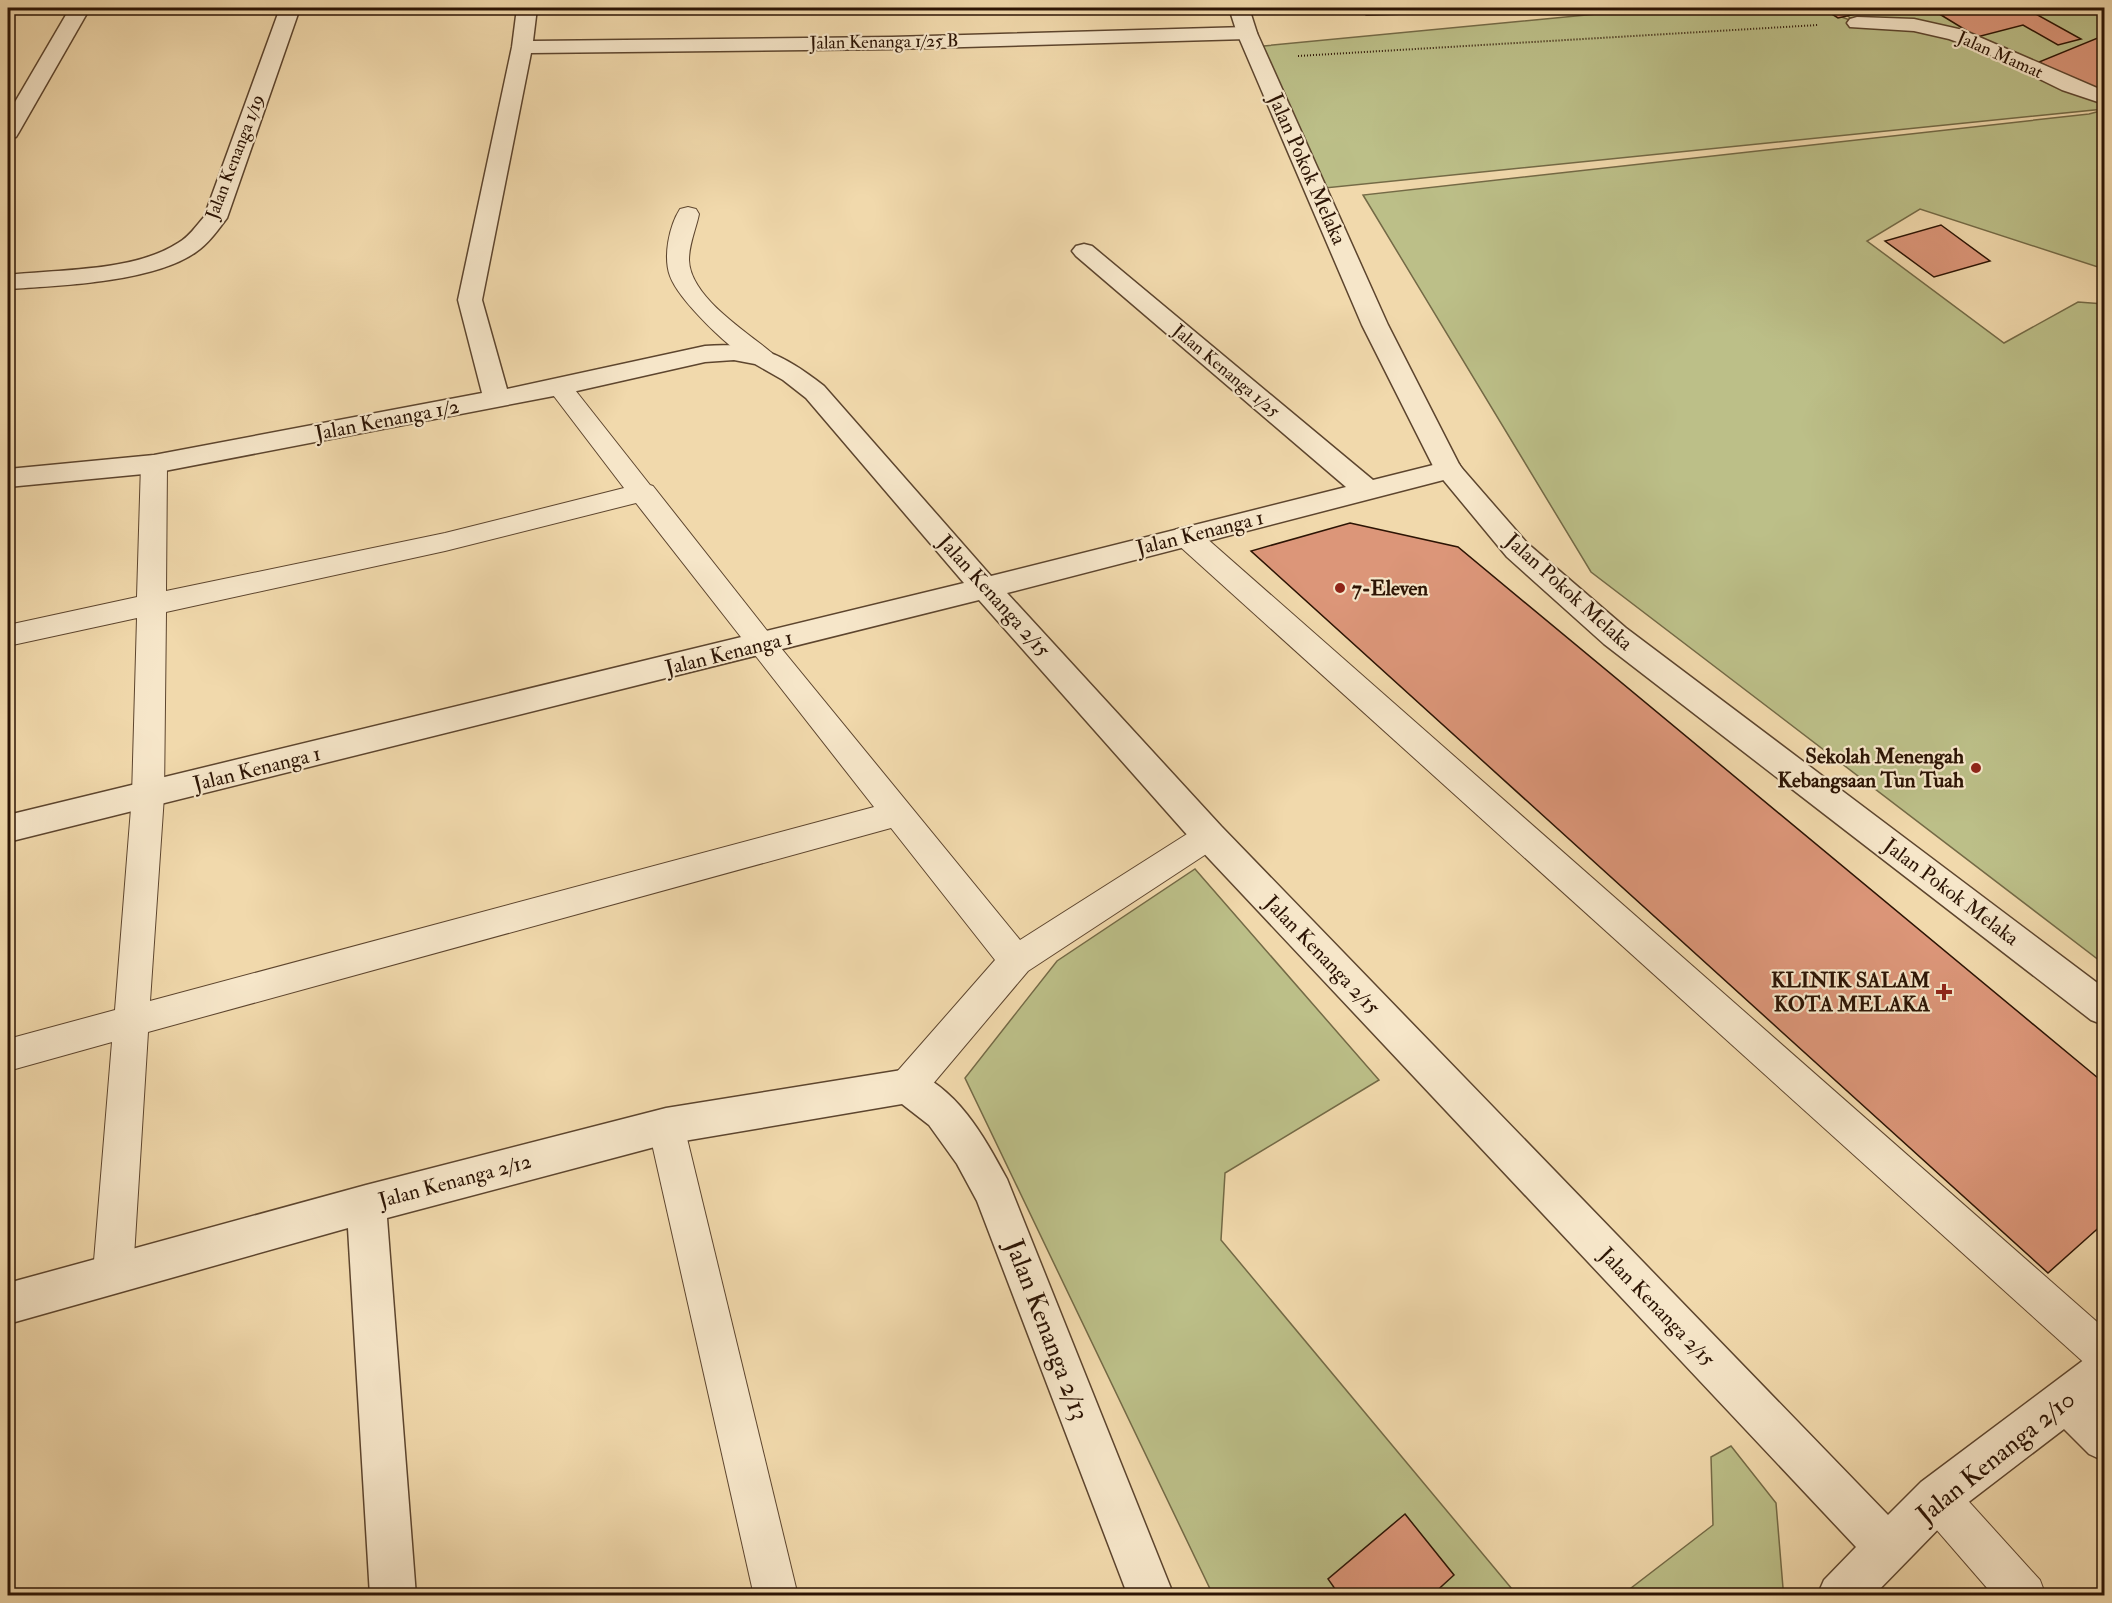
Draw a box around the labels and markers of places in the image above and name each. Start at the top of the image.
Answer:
place label: 7-Eleven [1352,575,1428,602]
marker: 7-Eleven [1333,581,1347,595]
place label: Sekolah Menengah Kebangsaan Tun Tuah [1778,743,1964,794]
marker: Sekolah Menengah Kebangsaan Tun Tuah [1969,761,1983,775]
place label: KLINIK SALAM KOTA MELAKA [1771,967,1931,1018]
marker: KLINIK SALAM KOTA MELAKA [1935,983,1953,1001]

